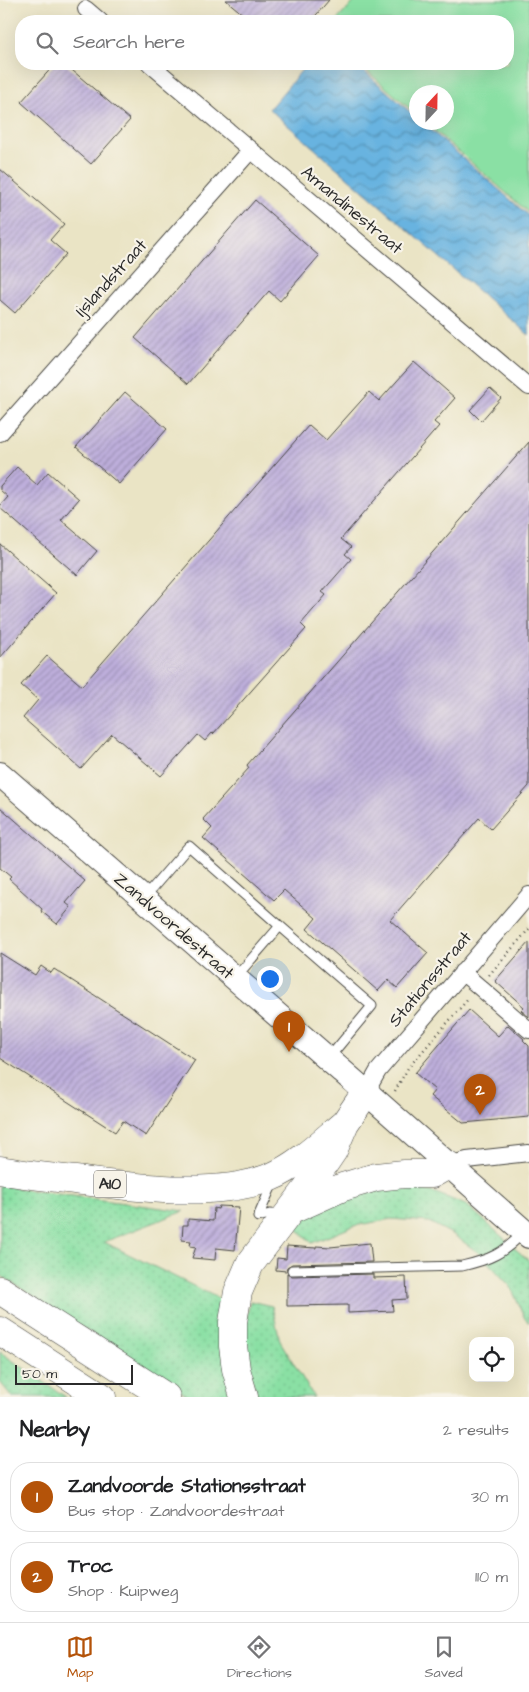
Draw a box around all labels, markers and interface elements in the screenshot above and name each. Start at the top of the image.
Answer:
search box [15,15,514,70]
icon: search [33,29,61,57]
text: Search here [73,29,185,56]
north arrow [409,85,454,130]
street label: Amandinestraat [296,160,409,261]
street label: Ijslandstraat [69,233,153,322]
street label: Zandvoordestraat [109,867,240,986]
street label: Stationsstraat [382,925,478,1032]
your location [257,966,283,992]
pin: 1 [273,1011,305,1052]
pin: 2 [464,1074,496,1115]
road number: A10 [94,1170,126,1198]
map controls [469,1337,514,1382]
button: locate [469,1337,514,1382]
scale bar [15,1362,132,1385]
text: 50 m [22,1364,57,1384]
text: Nearby [20,1415,90,1444]
text: 2 results [443,1419,509,1441]
text: Zandvoorde Stationsstraat [68,1473,306,1500]
text: 1 [36,1486,38,1508]
text: 30 m [471,1486,508,1508]
text: Bus stop · Zandvoordestraat [68,1500,284,1522]
text: Troc [68,1553,113,1580]
text: 2 [32,1566,42,1588]
text: 110 m [475,1566,508,1588]
text: Shop · Kuipweg [68,1580,178,1602]
tab: Map [66,1633,94,1683]
tab: Directions [227,1633,292,1683]
tab: Saved [425,1633,463,1683]

